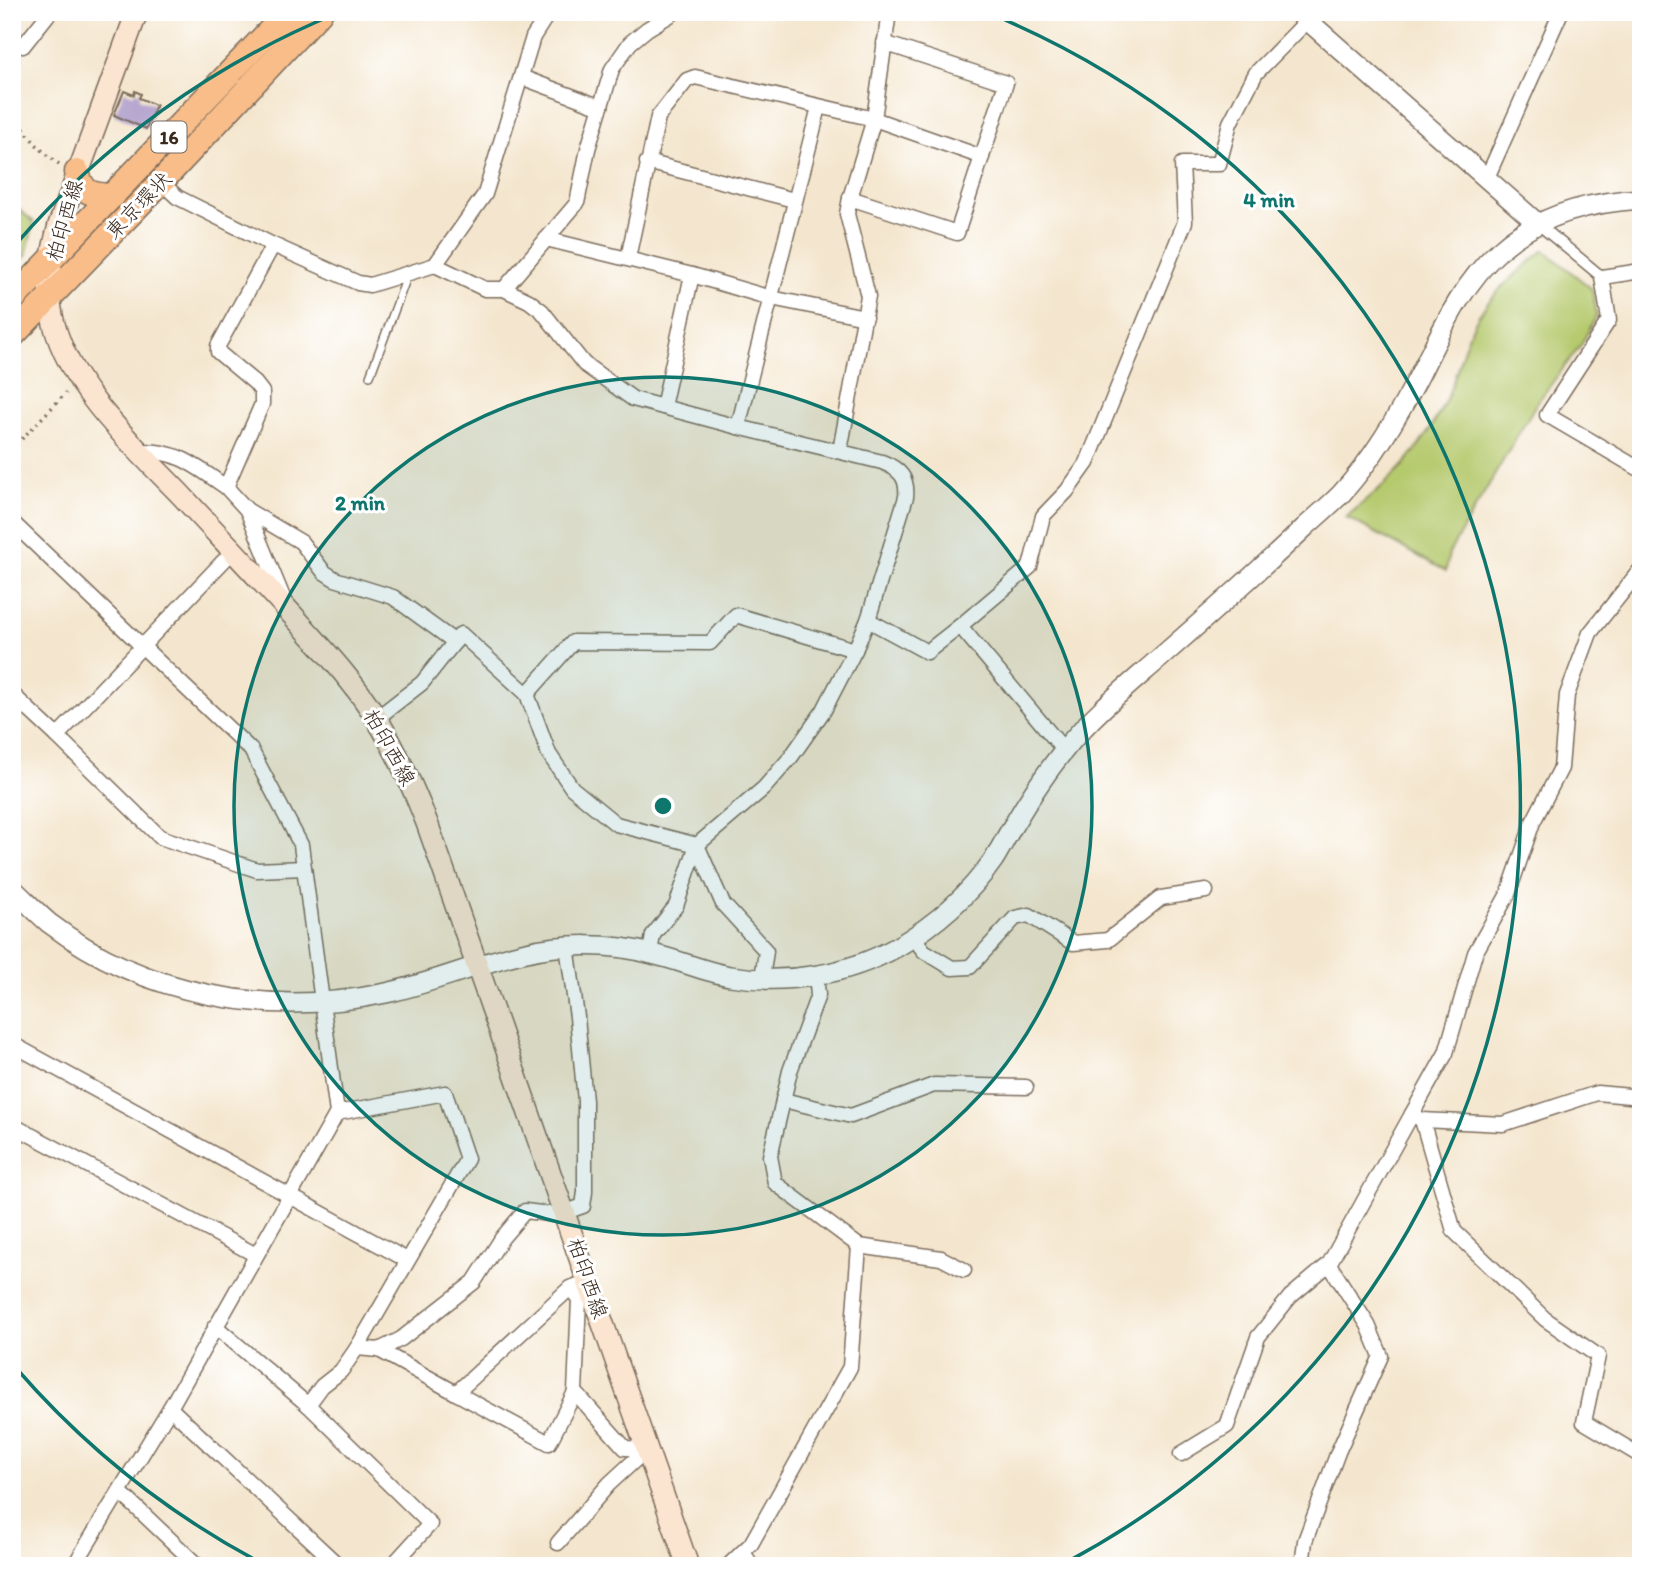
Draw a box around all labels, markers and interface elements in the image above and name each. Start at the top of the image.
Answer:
road number: 16 [152,122,186,153]
street label: 東京環状 [100,166,176,244]
street label: 柏印西線 [40,176,88,264]
text: 4 min [1243,187,1296,212]
text: 2 min [335,490,386,515]
street label: 柏印西線 [359,704,421,790]
centre of rings [651,794,675,818]
street label: 柏印西線 [563,1234,613,1322]

